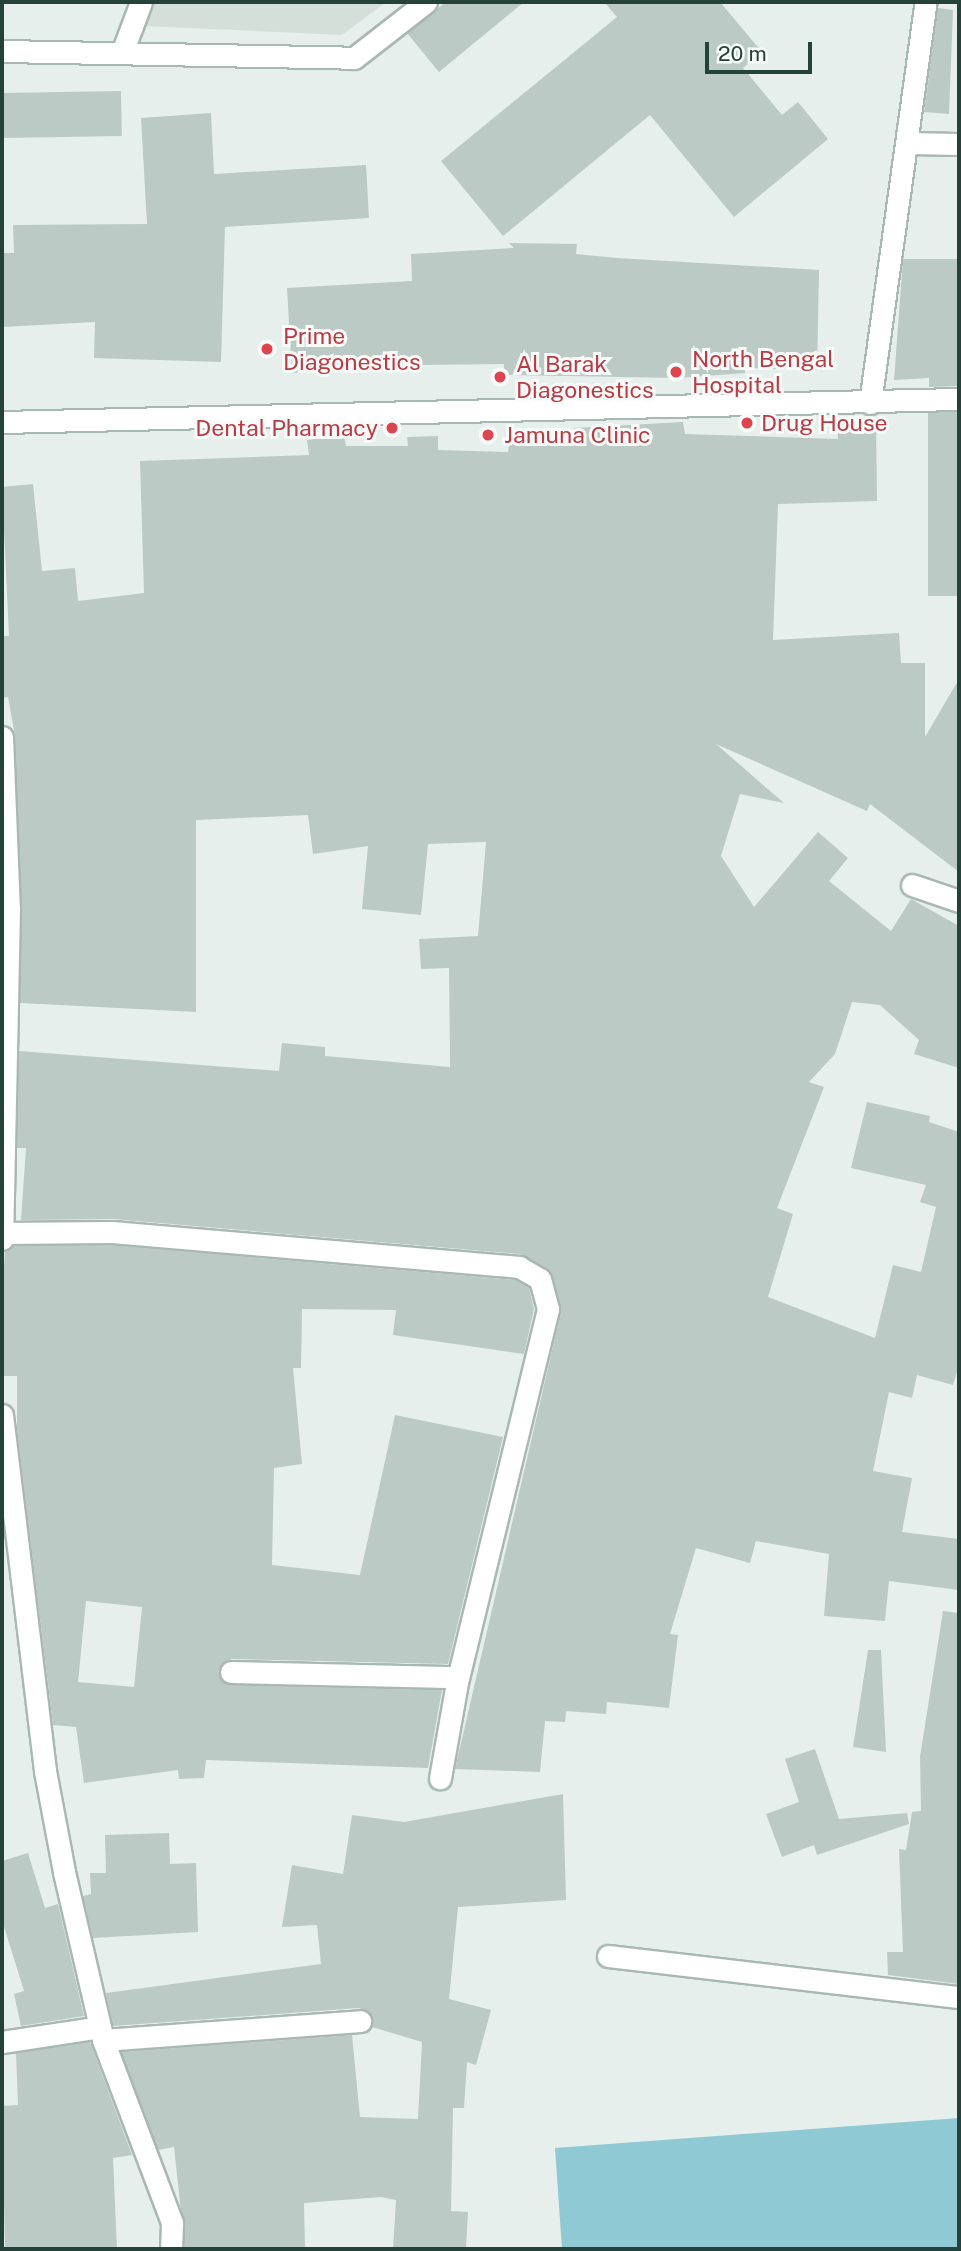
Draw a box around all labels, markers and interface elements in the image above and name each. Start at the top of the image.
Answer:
scale bar [709,28,816,72]
text: 20 m [718,41,767,66]
place label: Prime Diagonestics [283,322,421,376]
marker: Prime Diagonestics [257,339,277,359]
place label: North Bengal Hospital [692,345,834,399]
place label: Al Barak Diagonestics [516,350,654,404]
marker: North Bengal Hospital [666,362,686,382]
marker: Al Barak Diagonestics [490,367,510,387]
place label: Drug House [761,409,888,437]
place label: Dental Pharmacy [195,414,378,442]
marker: Drug House [739,415,755,431]
marker: Dental Pharmacy [384,420,400,436]
place label: Jamuna Clinic [504,421,651,449]
marker: Jamuna Clinic [478,425,498,445]

